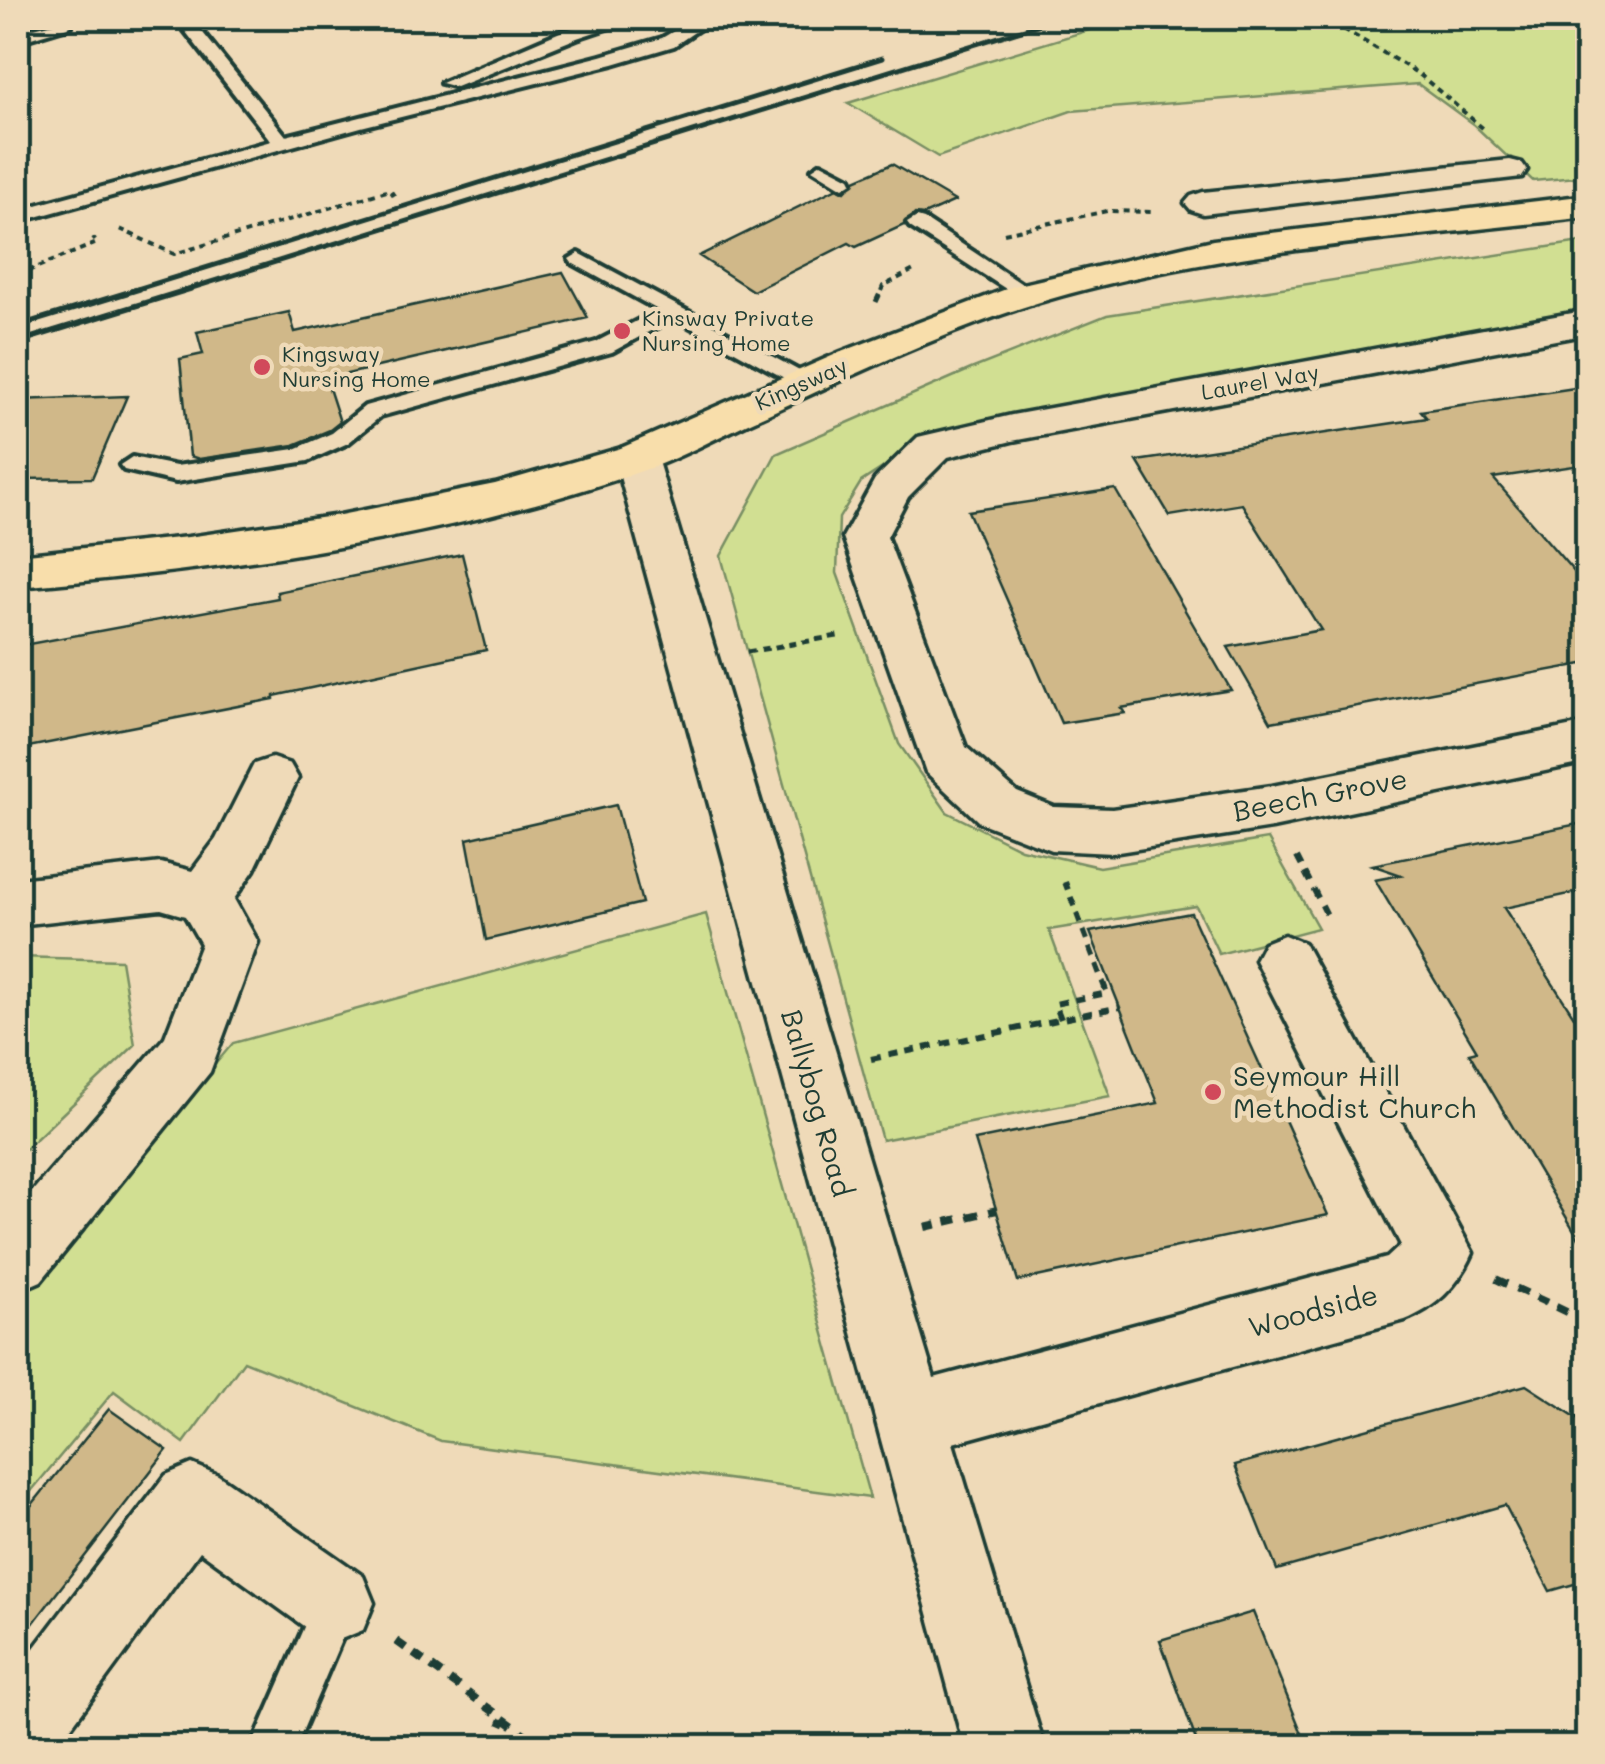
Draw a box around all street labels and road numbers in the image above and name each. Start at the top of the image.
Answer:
street label: Kingsway [750,350,851,417]
street label: Laurel Way [1199,357,1321,406]
street label: Beech Grove [1230,759,1410,829]
street label: Ballybog Road [774,1005,862,1200]
street label: Woodside [1244,1275,1382,1345]

